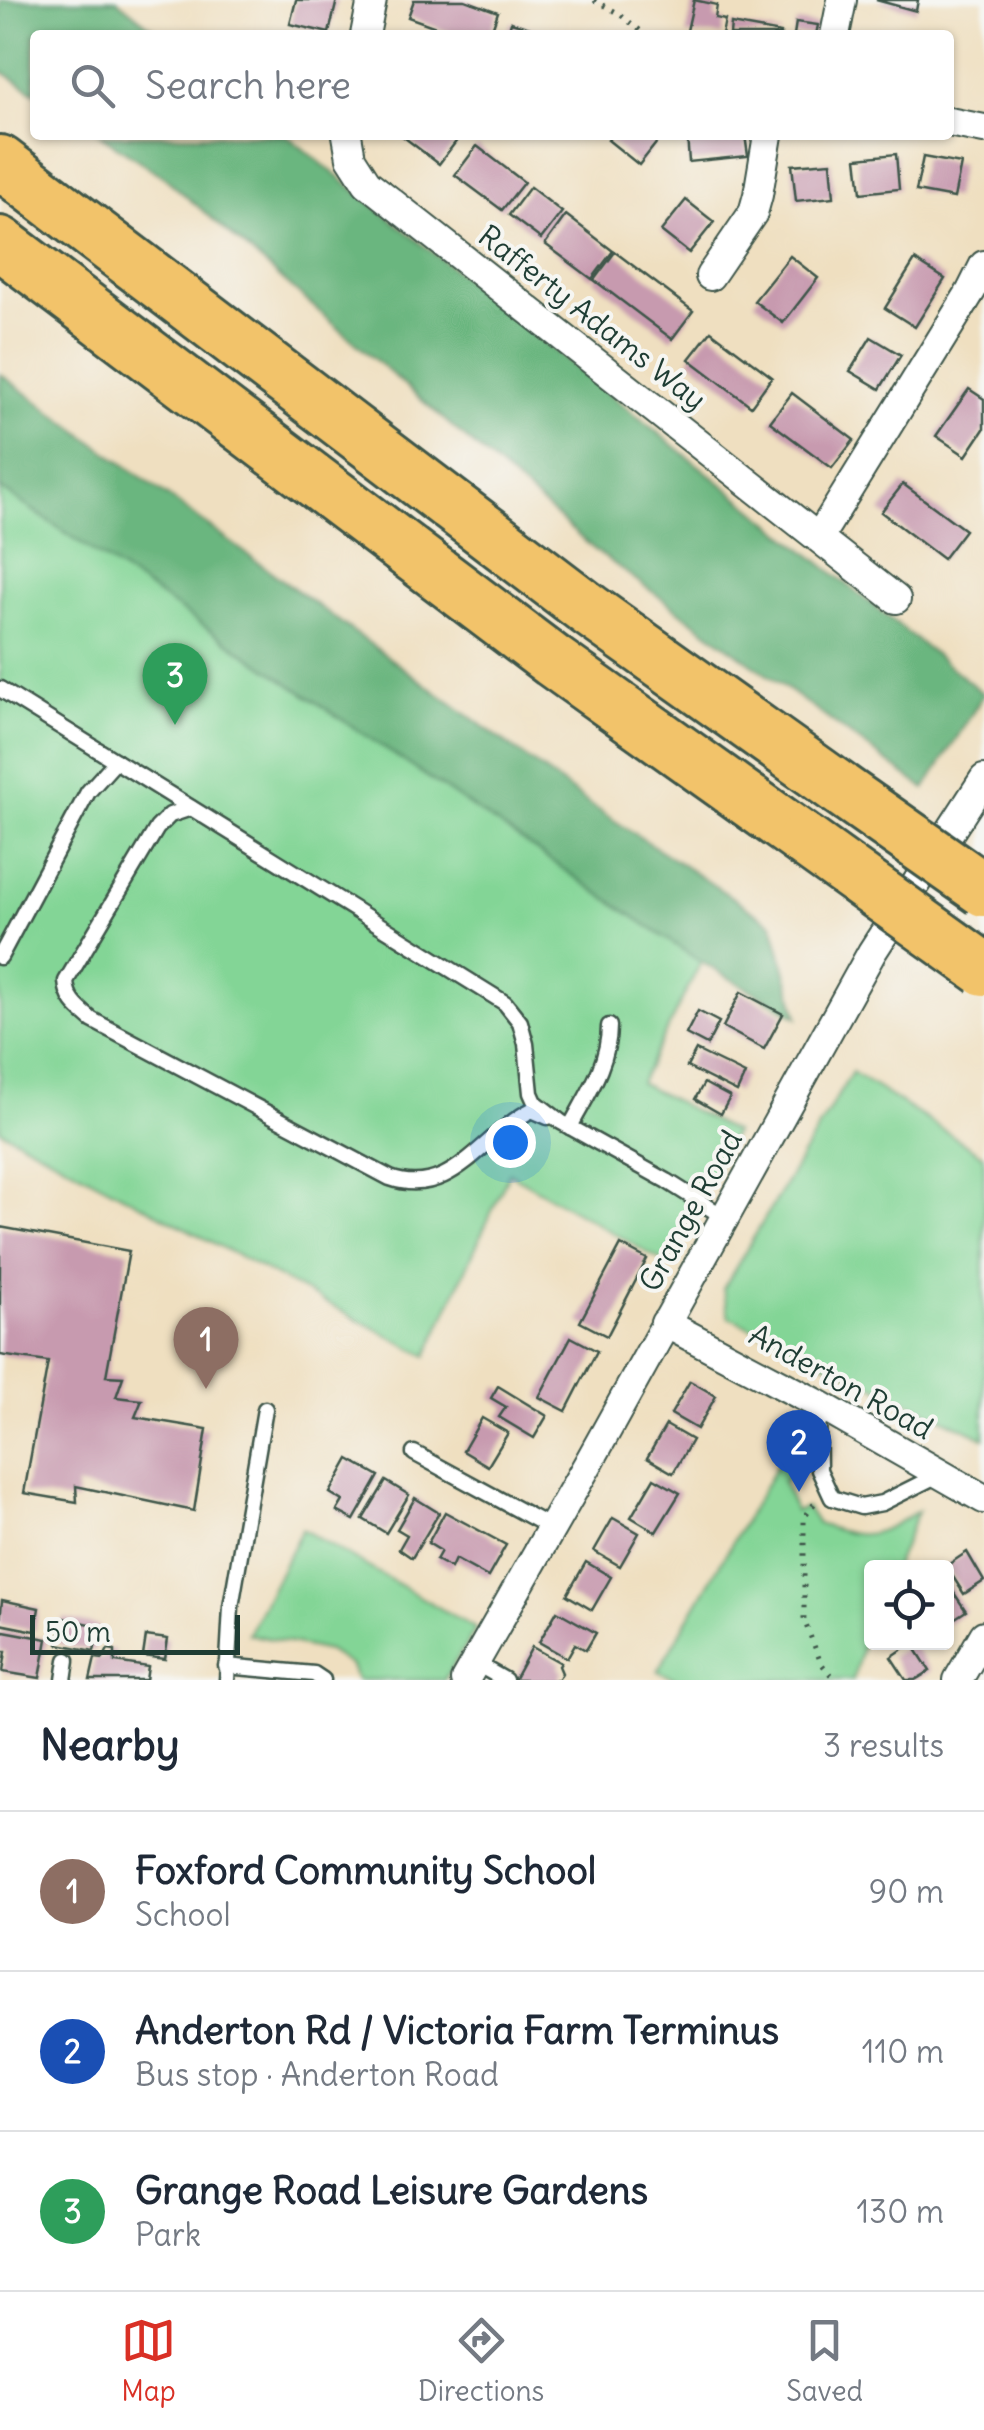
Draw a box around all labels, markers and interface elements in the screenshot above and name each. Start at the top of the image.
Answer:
search box [30,30,954,140]
icon: search [65,58,120,113]
text: Search here [145,62,351,109]
street label: Rafferty Adams Way [471,216,714,418]
pin: 3 [142,642,208,725]
your location [485,1117,536,1168]
street label: Grange Road [630,1123,750,1298]
pin: 1 [174,1306,238,1389]
street label: Anderton Road [743,1315,940,1447]
pin: 2 [766,1410,832,1492]
map controls [864,1560,954,1650]
button: locate [864,1560,954,1650]
scale bar [30,1610,240,1654]
text: 50 m [45,1614,111,1650]
text: Nearby [40,1719,179,1771]
text: 3 results [823,1725,944,1766]
text: Foxford Community School [135,1847,596,1894]
text: 1 [66,1871,79,1912]
text: 90 m [869,1871,944,1912]
text: School [135,1894,231,1935]
text: Anderton Rd / Victoria Farm Terminus [135,2007,779,2054]
text: 2 [64,2031,81,2072]
text: 110 m [862,2031,944,2072]
text: Bus stop · Anderton Road [135,2054,499,2095]
text: Grange Road Leisure Gardens [135,2167,648,2214]
text: 3 [63,2191,82,2232]
text: 130 m [856,2191,944,2232]
text: Park [135,2214,201,2255]
tab: Map [121,2313,176,2409]
tab: Directions [418,2313,544,2409]
tab: Saved [786,2313,863,2409]

